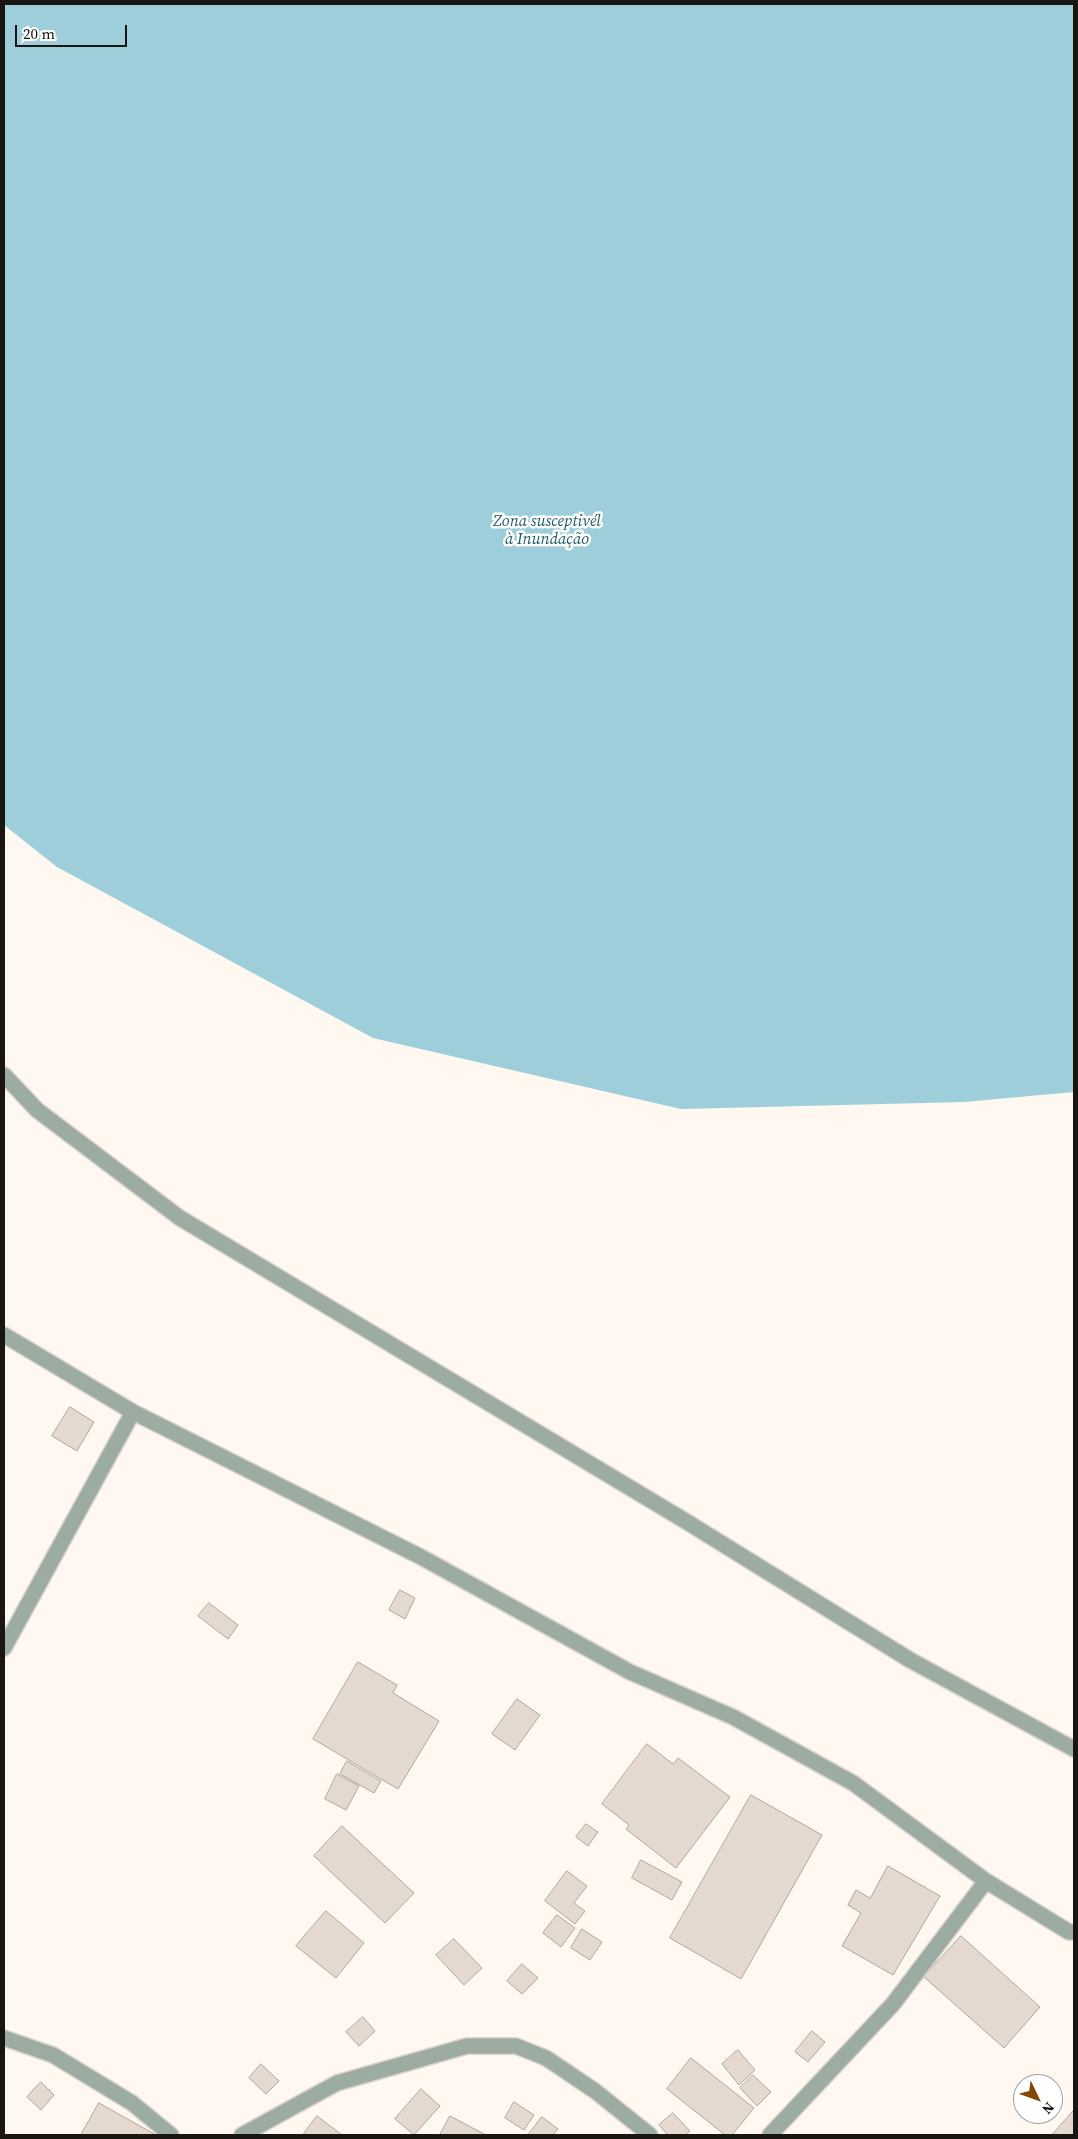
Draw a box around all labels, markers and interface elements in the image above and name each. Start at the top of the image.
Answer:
scale bar [18,15,130,47]
text: 20 m [23,23,55,44]
water label: Zona susceptivél à Inundação [493,512,601,550]
north arrow [1013,2074,1063,2124]
text: N [1038,2098,1059,2119]

